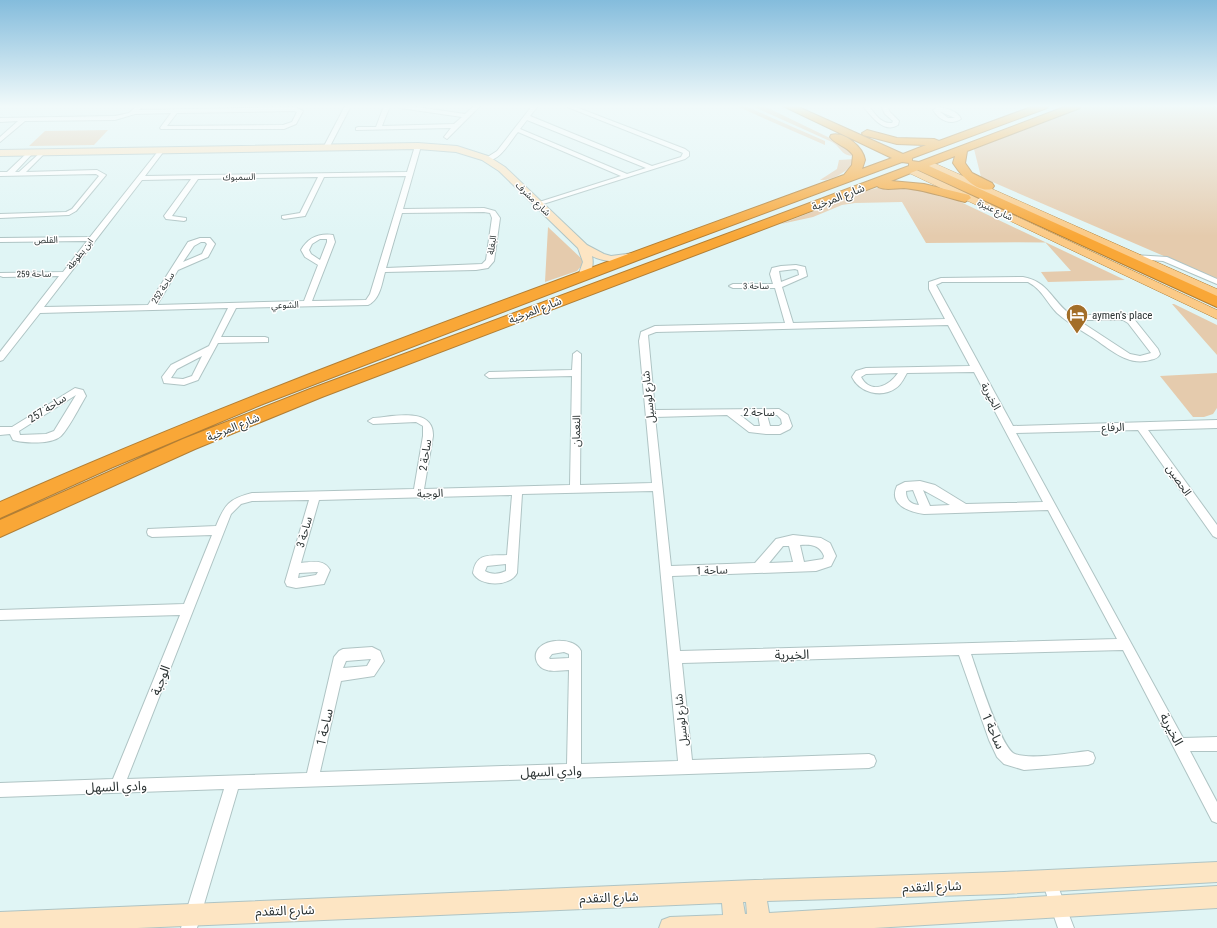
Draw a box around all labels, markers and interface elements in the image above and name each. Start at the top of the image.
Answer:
street label: السمبوك [223,172,255,183]
street label: شارع مشرف [512,180,552,219]
street label: شارع المرخية [810,181,867,214]
street label: شارع عنيزة [975,198,1014,224]
street label: القلص [34,235,58,245]
street label: البغلة [486,235,498,255]
street label: ابن بطوطة [65,236,96,272]
street label: ساحة 259 [17,269,51,279]
street label: ساحة 252 [150,271,176,305]
street label: ساحة 3 [743,281,769,291]
street label: شارع المرخية [507,294,564,327]
street label: الشوعي [271,300,299,313]
hotel icon: aymen's place [1064,302,1090,335]
place label: aymen's place [1092,309,1152,322]
street label: شارع لوسيل [639,370,659,424]
street label: الخيرية [978,380,1003,412]
street label: ساحة 257 [26,391,69,425]
street label: ساحة 2 [743,406,775,419]
street label: شارع المرخية [205,411,262,445]
street label: النعمان [570,415,583,447]
street label: الرفاع [1101,421,1125,435]
street label: ساحة 2 [417,438,434,472]
street label: الحصين [1163,462,1194,498]
street label: الوجبة [417,487,443,500]
street label: ساحة 3 [294,515,315,549]
street label: ساحة 1 [696,563,728,578]
street label: الخيرية [775,647,809,662]
street label: الوجبة [148,663,173,697]
street label: شارع لوسيل [672,693,692,747]
street label: ساحة 1 [313,707,336,747]
street label: الخيرية [1157,710,1186,748]
street label: ساحة 1 [979,711,1008,751]
street label: وادي السهل [520,763,582,783]
street label: وادي السهل [85,778,147,798]
street label: شارع التقدم [902,878,962,898]
street label: شارع التقدم [579,889,639,909]
street label: شارع التقدم [255,902,315,922]

